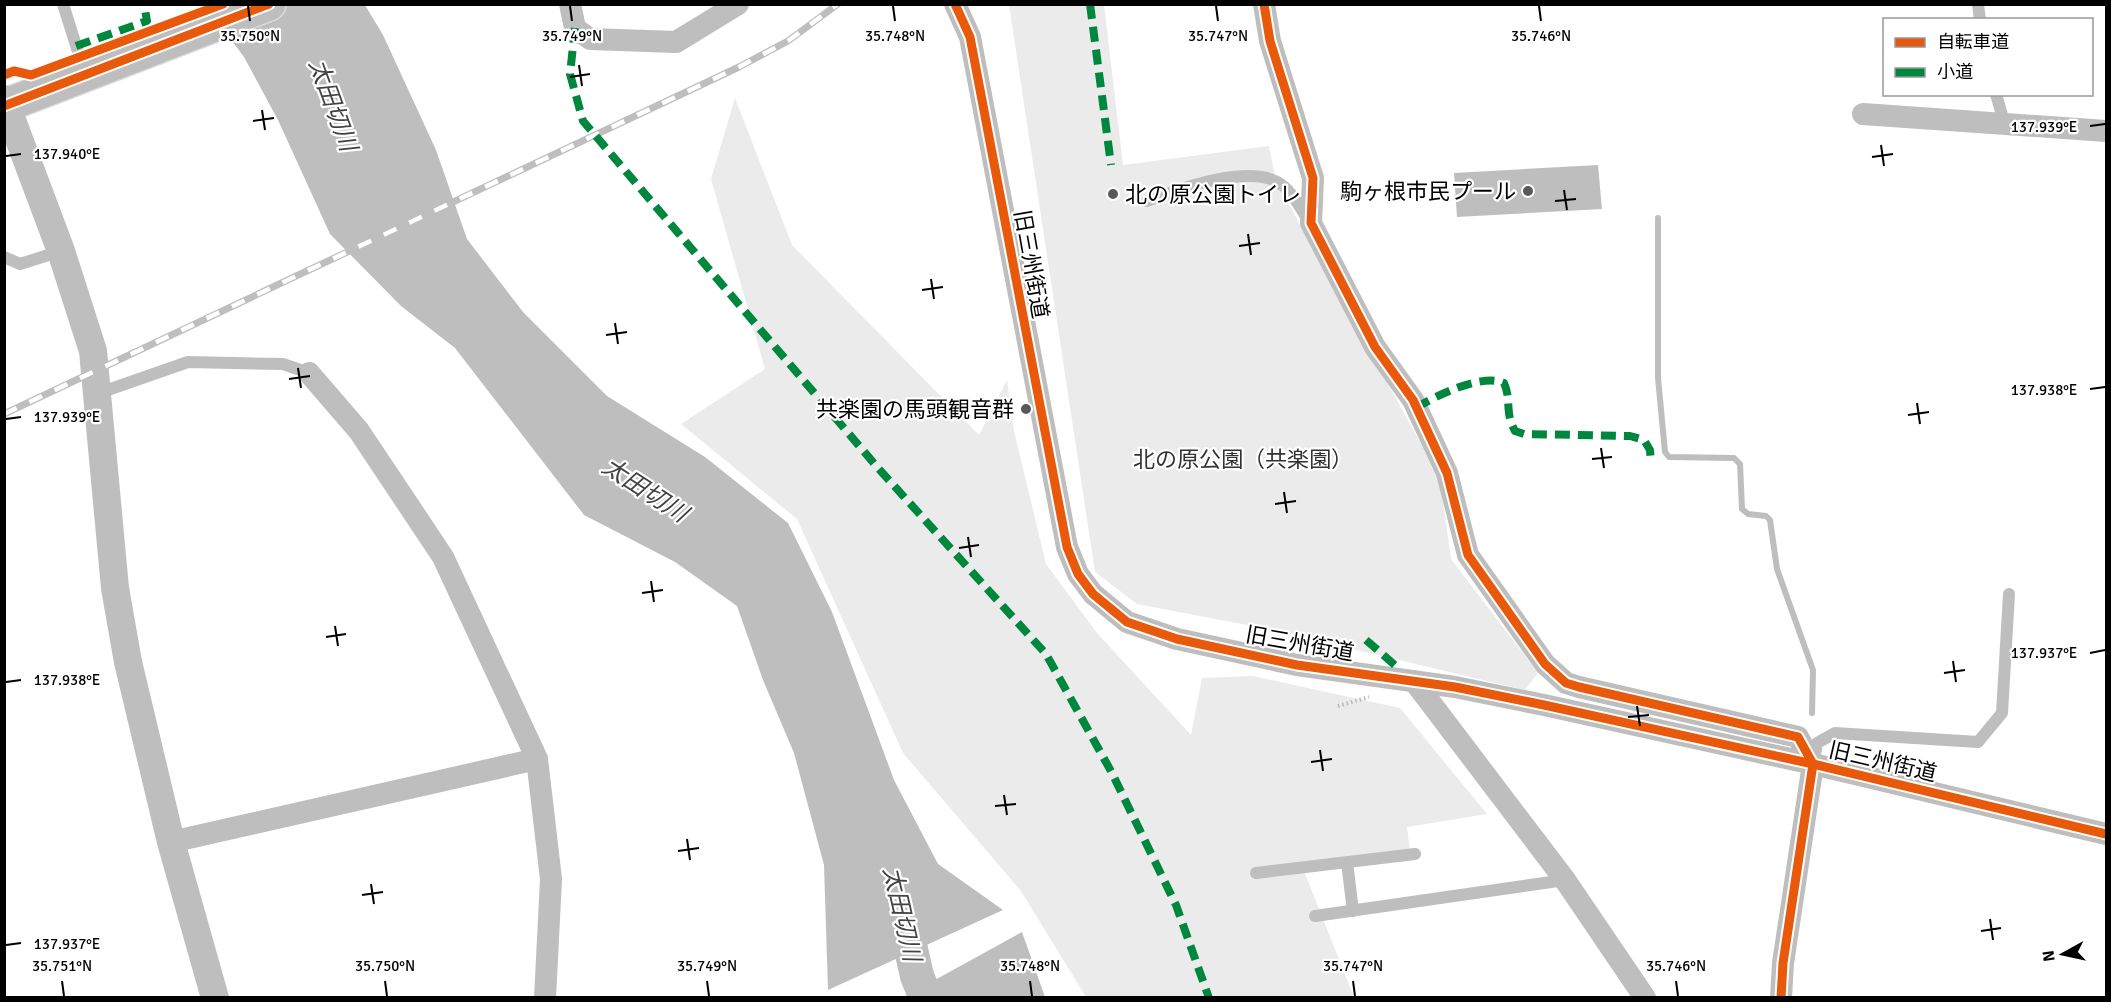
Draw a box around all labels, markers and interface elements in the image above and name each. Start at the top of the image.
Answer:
legend [1883,18,2093,96]
text: 35.750°N [220,27,280,45]
text: 35.749°N [542,27,602,45]
text: 35.748°N [865,27,925,45]
text: 35.747°N [1188,27,1248,45]
text: 35.746°N [1511,27,1571,45]
text: 自転車道 [1937,31,2009,53]
water label: 太田切川 [302,55,365,158]
text: 小道 [1937,61,1973,83]
text: 137.939°E [2011,118,2077,136]
text: 137.940°E [34,145,100,163]
place label: 駒ヶ根市民プール [1340,178,1516,205]
place label: 北の原公園トイレ [1125,181,1301,208]
marker: 駒ヶ根市民プール [1521,184,1535,198]
marker: 北の原公園トイレ [1106,187,1120,201]
street label: 旧三州街道 [1009,208,1054,321]
text: 137.938°E [2011,381,2077,399]
place label: 共楽園の馬頭観音群 [816,396,1014,423]
marker: 共楽園の馬頭観音群 [1019,402,1033,416]
text: 137.939°E [34,408,100,426]
park label: 北の原公園（共楽園） [1133,446,1353,473]
water label: 太田切川 [597,451,696,530]
street label: 旧三州街道 [1243,621,1356,666]
text: 137.937°E [2011,644,2077,662]
text: 137.938°E [34,671,100,689]
street label: 旧三州街道 [1826,736,1940,787]
water label: 太田切川 [877,864,928,967]
north arrow [2033,924,2093,984]
text: 137.937°E [34,935,100,953]
text: N [2038,949,2060,963]
text: 35.751°N [32,957,92,975]
text: 35.750°N [355,957,415,975]
text: 35.749°N [677,957,737,975]
text: 35.748°N [1000,957,1060,975]
text: 35.747°N [1323,957,1383,975]
text: 35.746°N [1646,957,1706,975]

